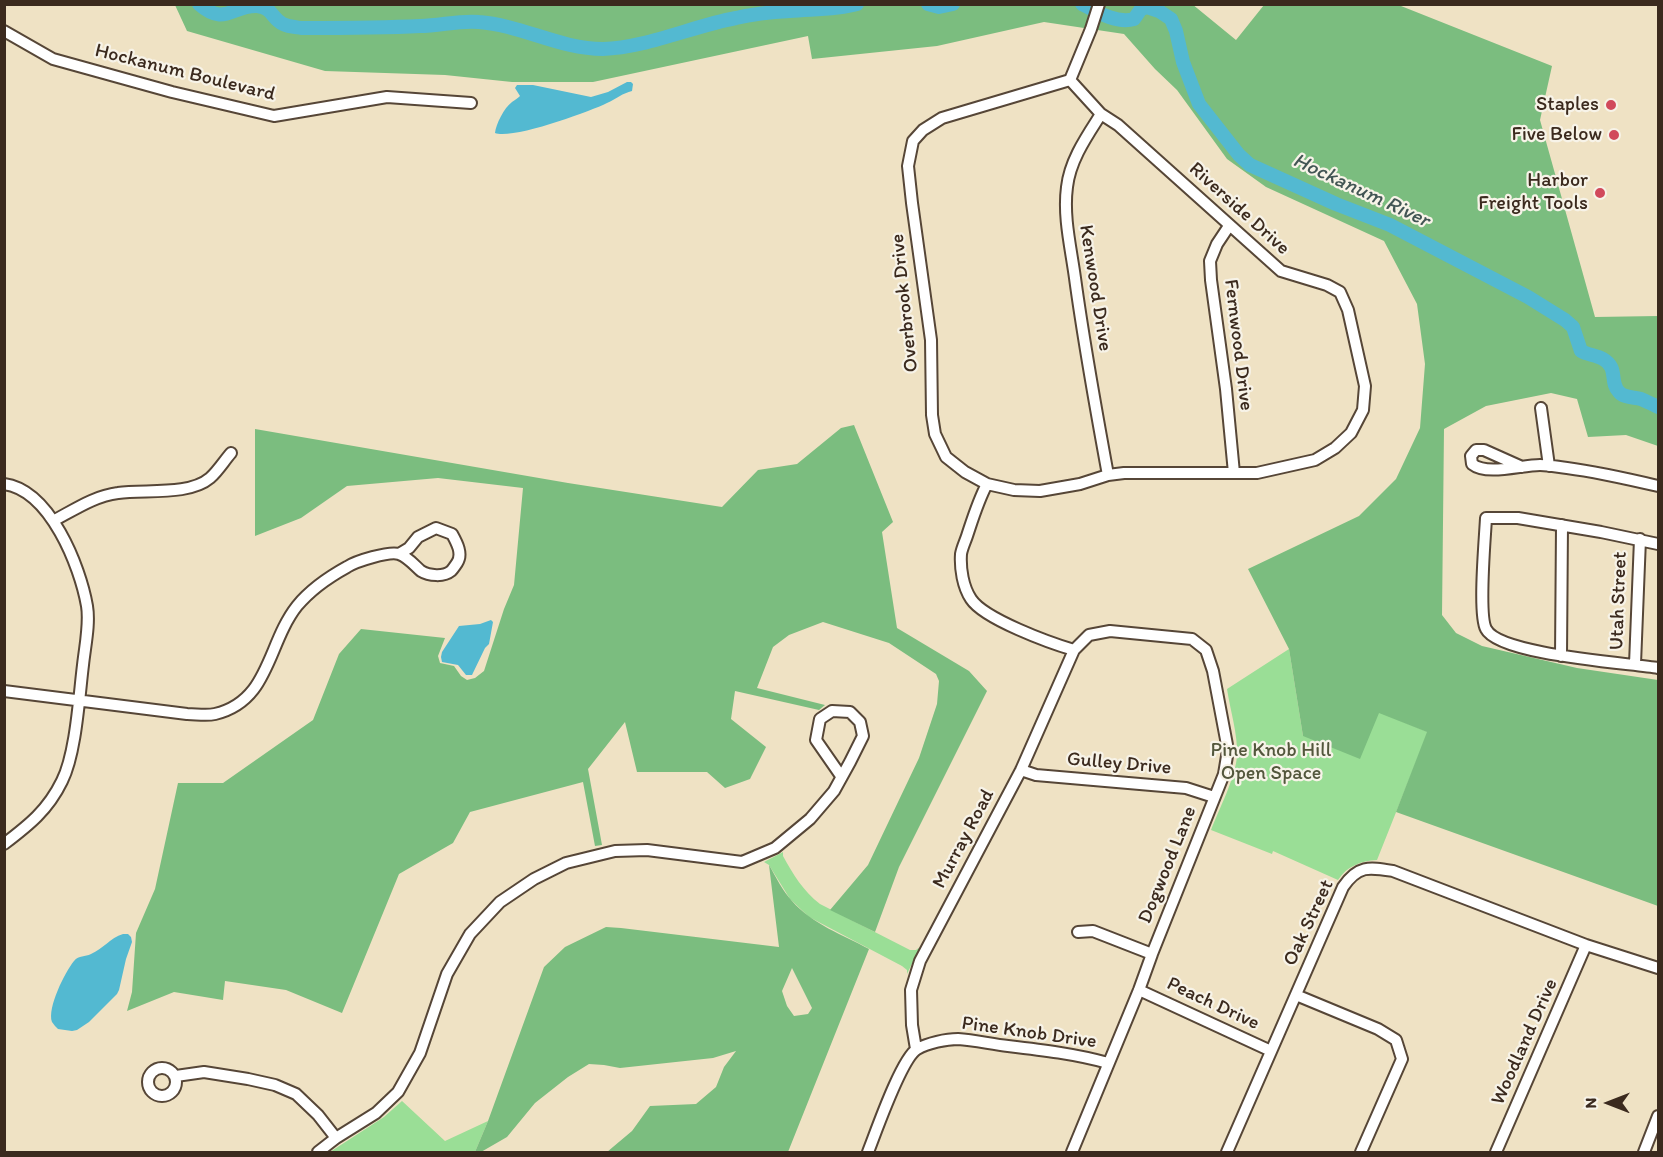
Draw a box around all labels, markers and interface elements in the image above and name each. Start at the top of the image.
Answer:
street label: Hockanum Boulevard [92,39,278,107]
place label: Staples [1536,93,1599,117]
marker: Staples [1604,98,1618,112]
place label: Five Below [1511,123,1602,147]
marker: Five Below [1607,128,1621,142]
water label: Hockanum River [1289,148,1433,234]
street label: Riverside Drive [1184,157,1294,261]
place label: Harbor Freight Tools [1478,169,1588,216]
marker: Harbor Freight Tools [1593,186,1607,200]
street label: Kenwood Drive [1073,223,1117,353]
street label: Overbrook Drive [886,232,924,374]
street label: Fernwood Drive [1218,278,1258,412]
street label: Utah Street [1605,551,1633,651]
park label: Pine Knob Hill Open Space [1210,739,1332,786]
street label: Gulley Drive [1066,747,1172,781]
street label: Murray Road [928,785,1000,893]
street label: Dogwood Lane [1134,803,1202,927]
street label: Oak Street [1279,876,1339,970]
street label: Peach Drive [1163,972,1263,1036]
street label: Woodland Drive [1486,975,1564,1109]
street label: Pine Knob Drive [960,1012,1098,1054]
north arrow [1579,1073,1639,1133]
text: N [1581,1098,1600,1108]

